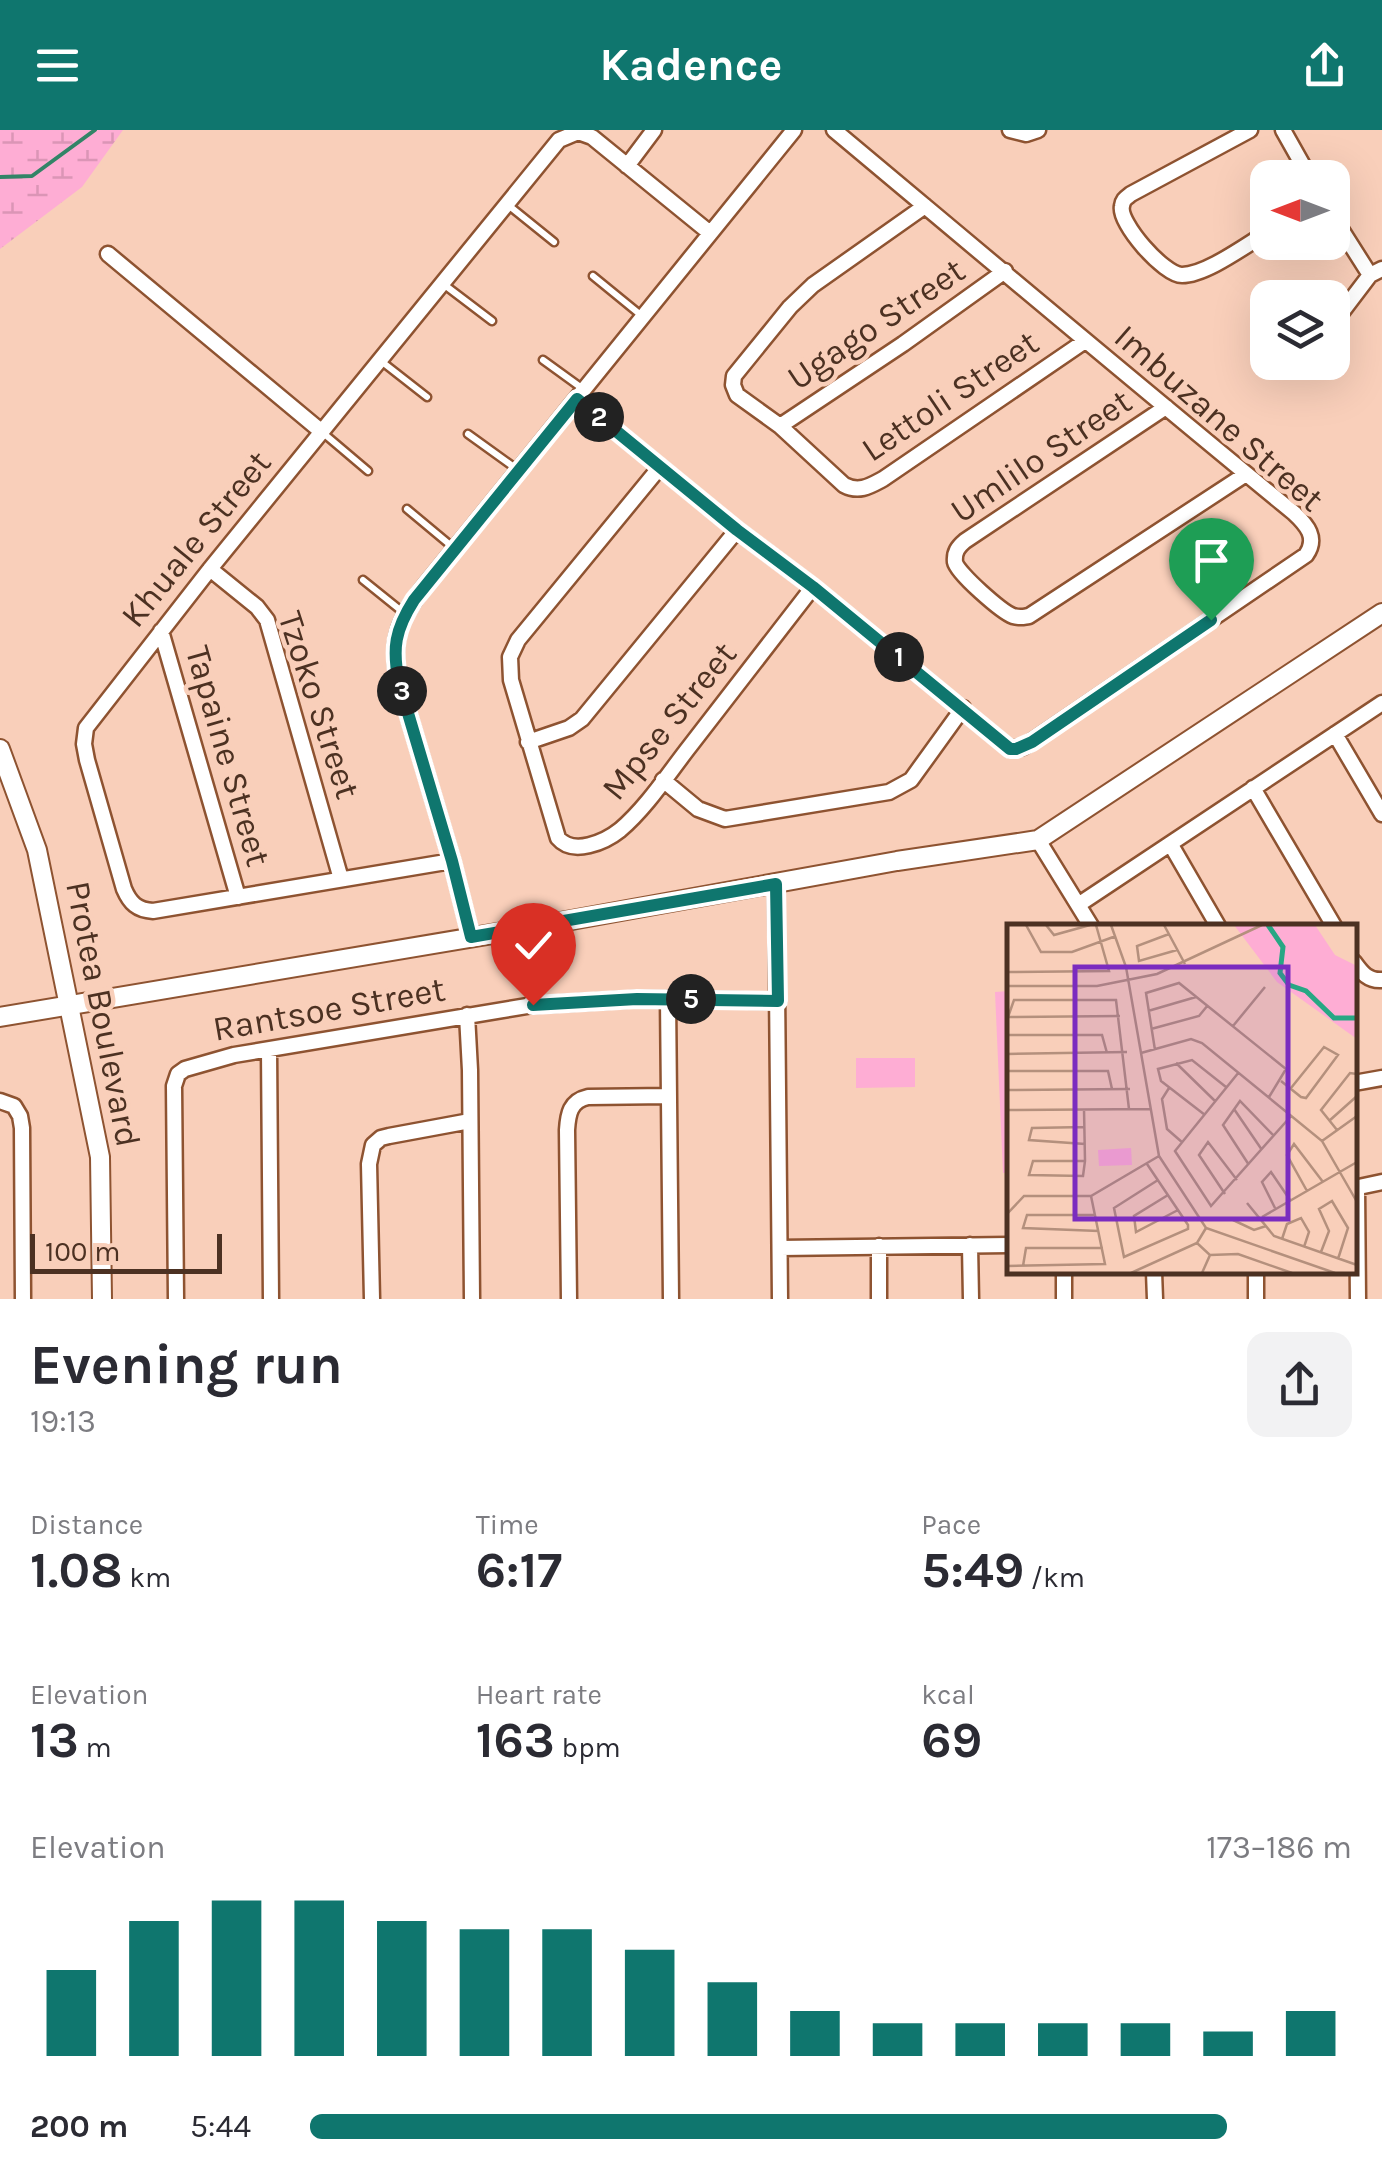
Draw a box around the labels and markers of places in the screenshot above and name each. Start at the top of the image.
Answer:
pin: 2 [574,392,624,442]
pin [1169,518,1254,621]
pin: 1 [874,632,924,682]
pin: 3 [377,666,427,716]
pin [491,903,576,1006]
pin: 5 [666,974,716,1024]

